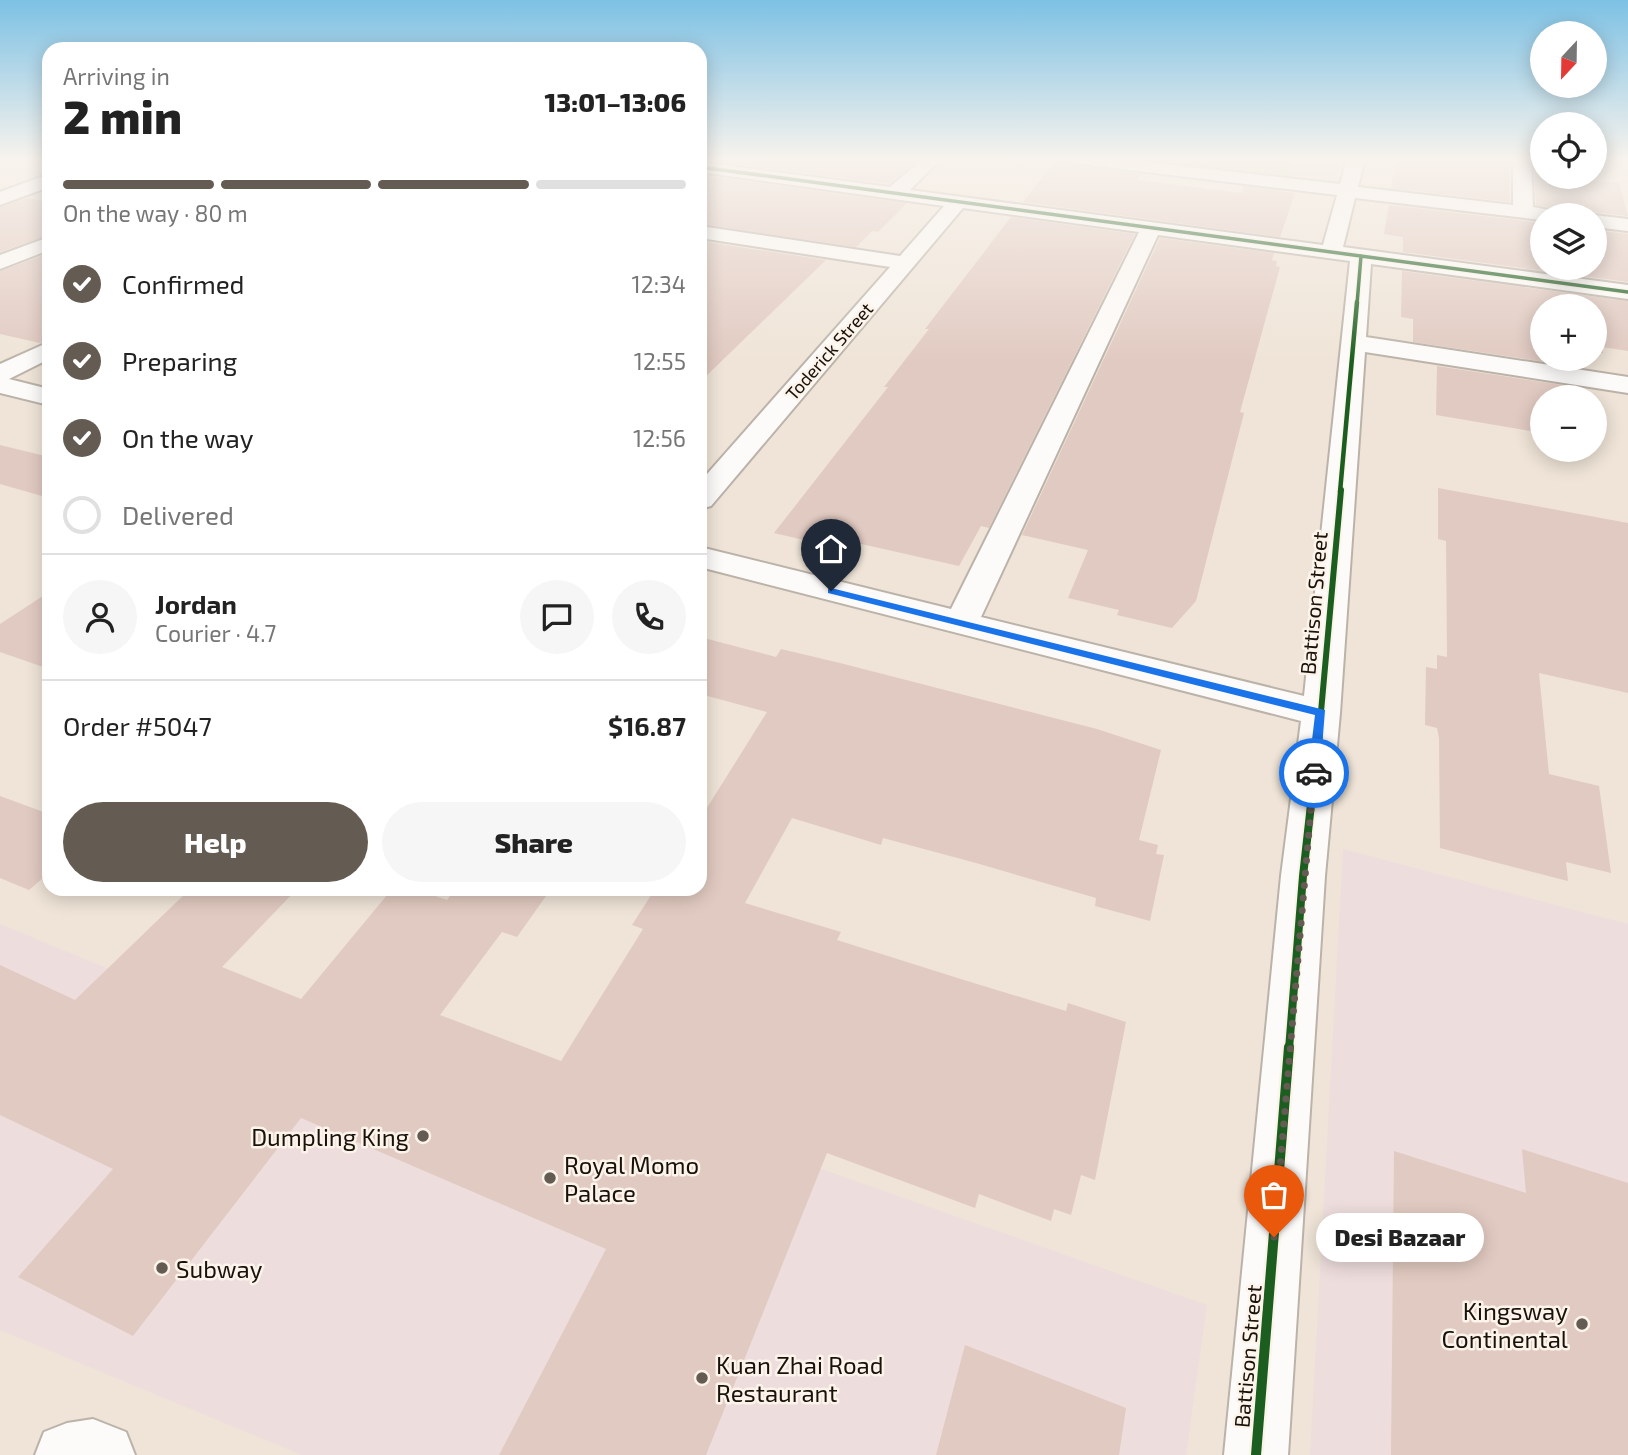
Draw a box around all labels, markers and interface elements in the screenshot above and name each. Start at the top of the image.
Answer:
north arrow [1530,21,1606,98]
map controls [1530,21,1607,462]
text: Arriving in [63,62,170,90]
text: 13:01–13:06 [545,86,686,117]
text: 2 min [63,88,182,143]
button: locate [1530,112,1607,189]
text: On the way · 80 m [63,199,248,227]
button: layers [1530,203,1607,280]
icon: check [63,265,101,303]
text: Confirmed [122,268,245,299]
text: 12:34 [632,270,686,298]
button: + [1530,294,1607,371]
street label: Toderick Street [781,298,877,404]
icon: check [63,342,101,380]
text: Preparing [122,345,237,376]
text: 12:55 [634,347,686,375]
button: − [1530,385,1607,462]
icon: check [63,419,101,457]
text: On the way [122,422,253,453]
text: 12:56 [633,424,686,452]
text: Delivered [122,499,234,530]
pin [801,519,861,591]
icon: home [812,530,850,568]
street label: Battison Street [1294,530,1332,676]
button: person [63,580,137,654]
button: chat [520,580,594,654]
button: phone [612,580,686,654]
text: Jordan [155,588,237,619]
text: Courier · 4.7 [155,619,276,647]
text: Order #5047 [63,710,212,741]
text: $16.87 [608,710,686,741]
courier [1279,738,1349,808]
icon: car [1295,754,1333,792]
button: Help [63,802,368,882]
button: Share [382,802,686,882]
place label: Dumpling King [251,1122,409,1151]
marker: Dumpling King [415,1128,431,1144]
place label: Royal Momo Palace [564,1150,699,1207]
pin [1244,1165,1304,1237]
marker: Royal Momo Palace [542,1170,558,1186]
icon: bag [1255,1176,1293,1214]
callout: Desi Bazaar [1316,1212,1484,1262]
text: Desi Bazaar [1335,1223,1465,1251]
place label: Subway [176,1254,263,1283]
marker: Subway [154,1260,170,1276]
street label: Battison Street [1228,1283,1266,1429]
place label: Kingsway Continental [1441,1296,1568,1353]
marker: Kingsway Continental [1574,1316,1590,1332]
place label: Kuan Zhai Road Restaurant [716,1350,884,1407]
marker: Kuan Zhai Road Restaurant [694,1370,710,1386]

